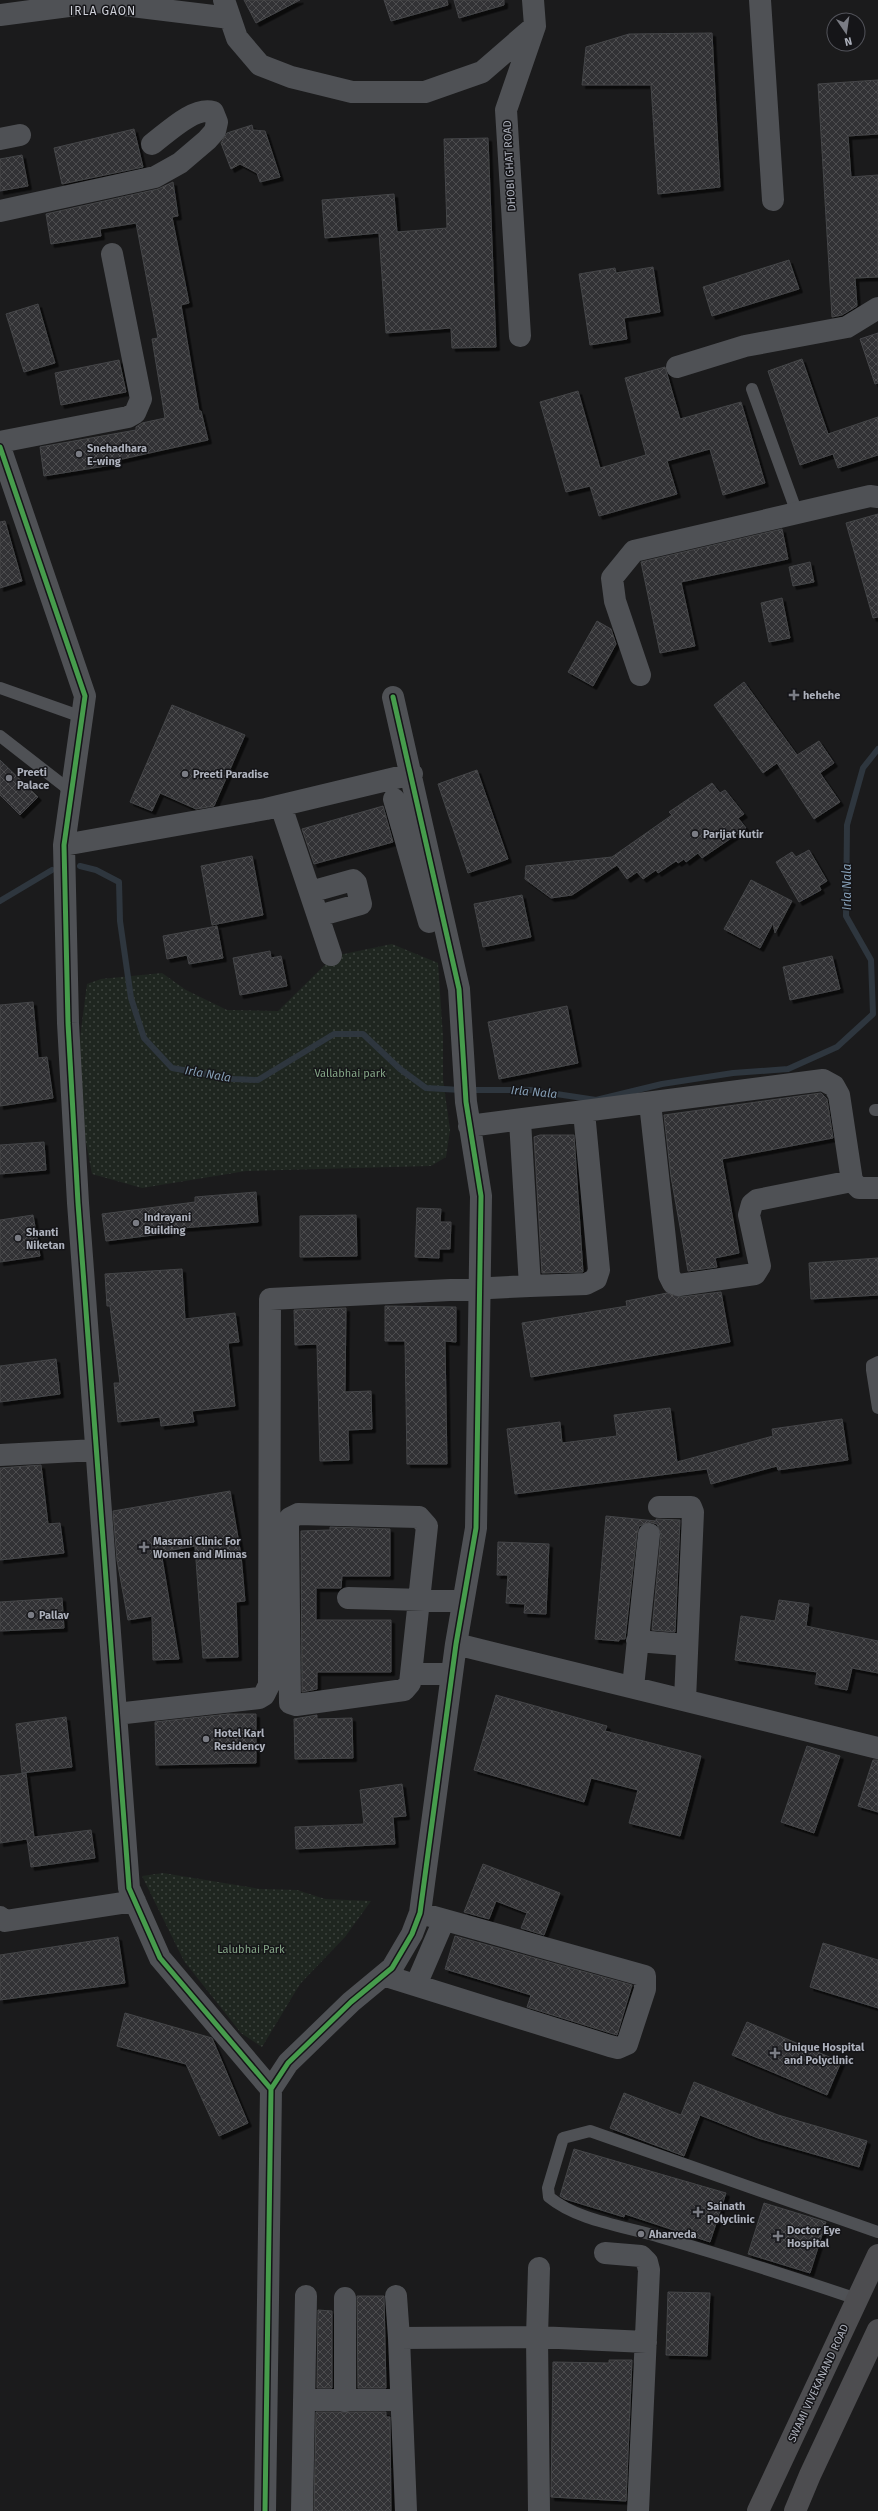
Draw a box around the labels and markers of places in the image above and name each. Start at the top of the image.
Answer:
place label: Snehadhara E-wing [87,442,147,468]
marker: Snehadhara E-wing [74,449,84,459]
marker: hehehe [788,689,800,701]
place label: hehehe [803,689,840,702]
place label: Preeti Palace [17,766,49,792]
place label: Preeti Paradise [193,768,269,781]
marker: Preeti Paradise [180,769,190,779]
marker: Preeti Palace [4,773,14,783]
place label: Parijat Kutir [703,828,764,841]
marker: Parijat Kutir [690,829,700,839]
place label: Indrayani Building [144,1211,191,1237]
marker: Indrayani Building [131,1218,141,1228]
place label: Shanti Niketan [26,1226,65,1252]
marker: Shanti Niketan [13,1233,23,1243]
place label: Masrani Clinic For Women and Mimas [153,1535,247,1561]
marker: Masrani Clinic For Women and Mimas [138,1541,150,1553]
place label: Pallav [39,1609,69,1622]
marker: Pallav [26,1610,36,1620]
place label: Hotel Karl Residency [214,1727,265,1753]
marker: Hotel Karl Residency [201,1734,211,1744]
place label: Unique Hospital and Polyclinic [784,2041,865,2067]
marker: Unique Hospital and Polyclinic [769,2047,781,2059]
place label: Sainath Polyclinic [707,2200,756,2226]
marker: Sainath Polyclinic [692,2206,704,2218]
place label: Doctor Eye Hospital [787,2224,841,2250]
place label: Aharveda [648,2228,697,2241]
marker: Aharveda [636,2229,646,2239]
marker: Doctor Eye Hospital [772,2230,784,2242]

